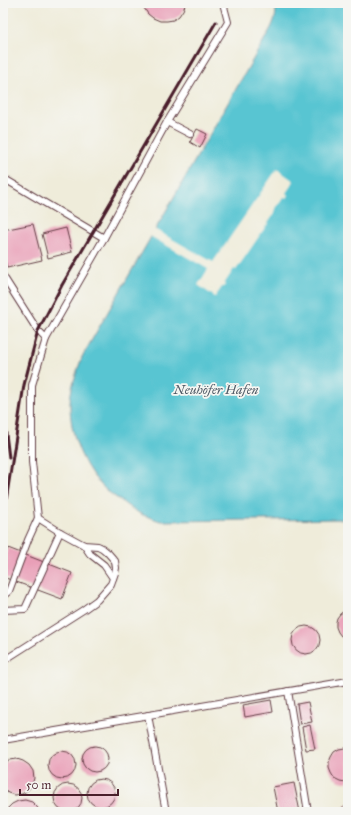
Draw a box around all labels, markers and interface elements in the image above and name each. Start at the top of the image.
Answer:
water label: Neuhöfer Hafen [173,382,259,398]
scale bar [20,771,118,797]
text: 50 m [26,778,51,792]

